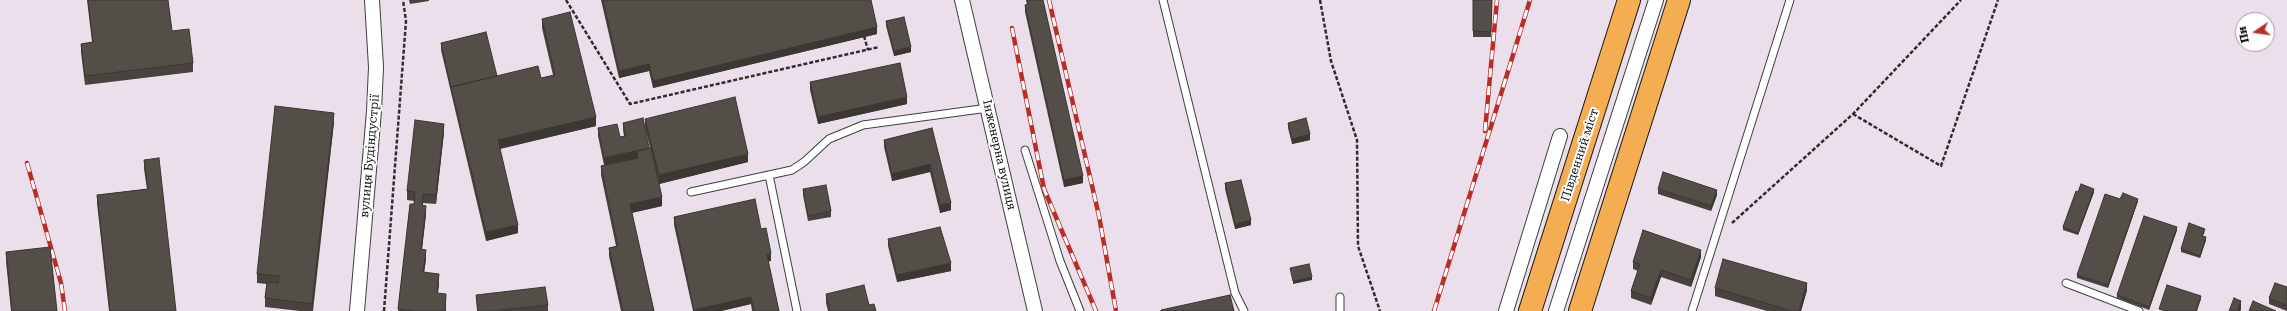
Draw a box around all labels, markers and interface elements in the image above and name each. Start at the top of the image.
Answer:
north arrow [2235,12,2275,52]
text: Пн [2236,25,2252,44]
street label: вулиця Будіндустрії [357,94,383,218]
street label: Інженерна вулиця [979,98,1019,212]
street label: Південний міст [1558,107,1602,203]

